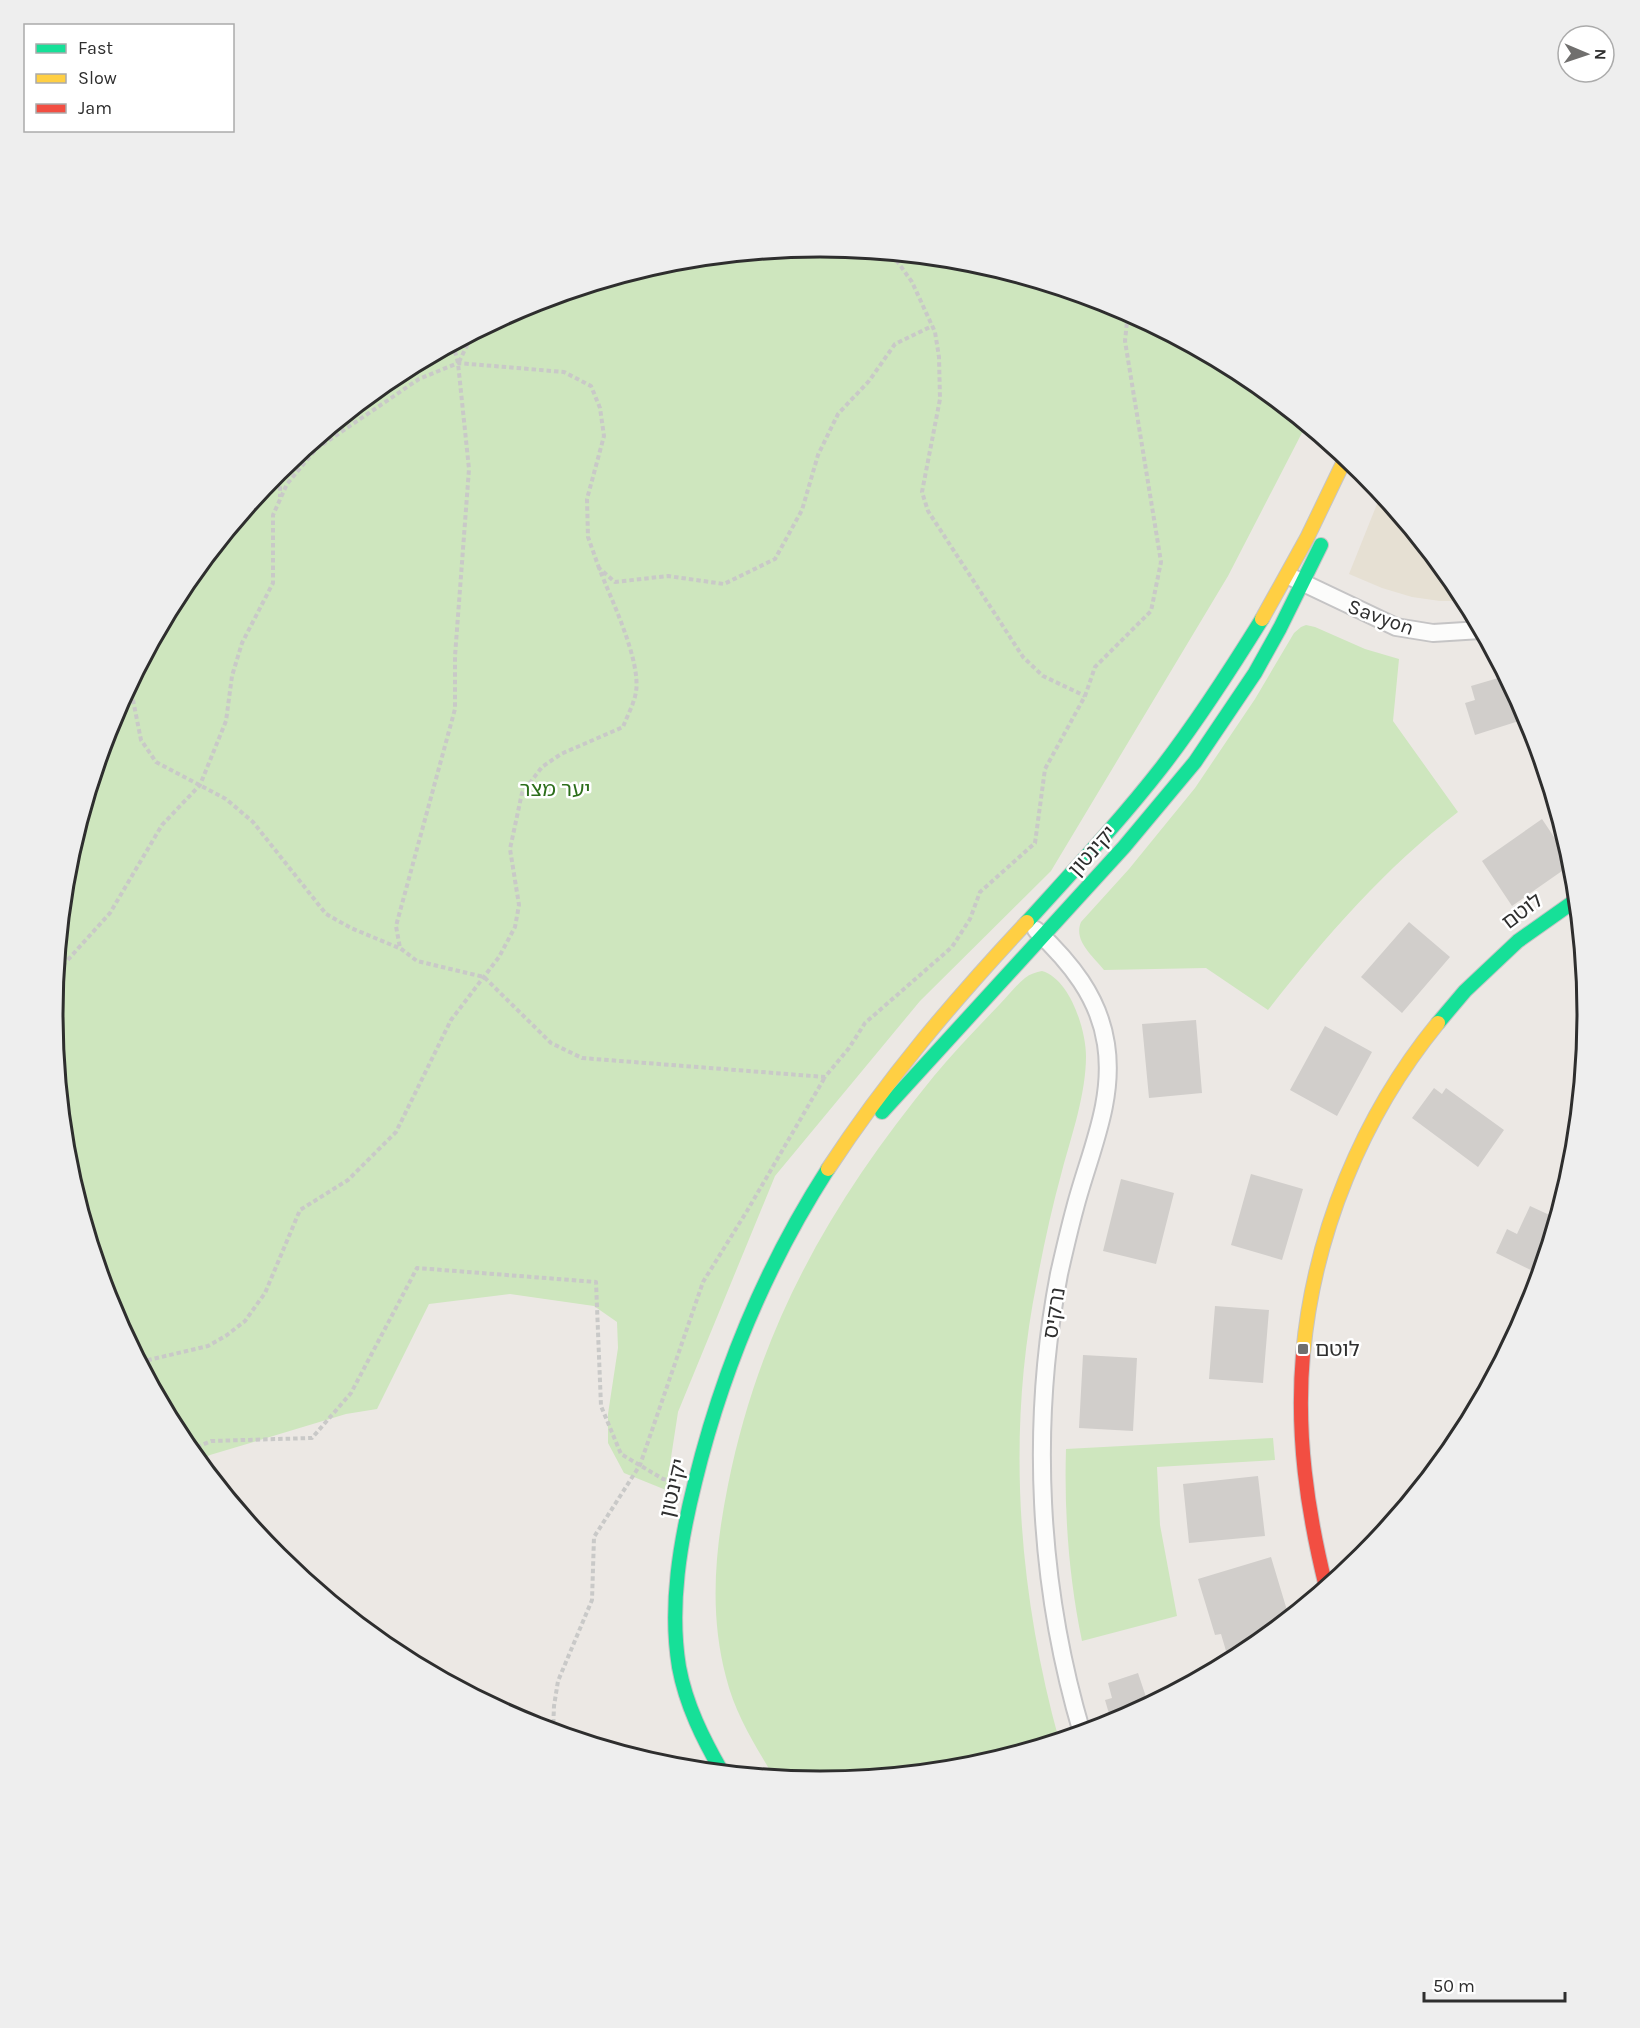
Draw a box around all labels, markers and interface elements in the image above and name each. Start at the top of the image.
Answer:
legend [24,24,234,132]
north arrow [1556,24,1616,84]
text: Fast [78,37,113,59]
text: N [1591,48,1610,61]
text: Slow [78,67,117,89]
text: Jam [78,97,112,119]
street label: Savyon [1345,594,1417,640]
park label: יער מצר [519,777,591,801]
street label: יקינטון [1063,821,1121,881]
street label: לוטם [1497,888,1547,934]
street label: נרקיס [1038,1286,1070,1340]
place label: לוטם [1315,1337,1360,1361]
marker: לוטם [1296,1342,1310,1356]
street label: יקינטון [655,1456,691,1520]
scale bar [1424,1965,1565,2003]
text: 50 m [1433,1975,1475,1997]

